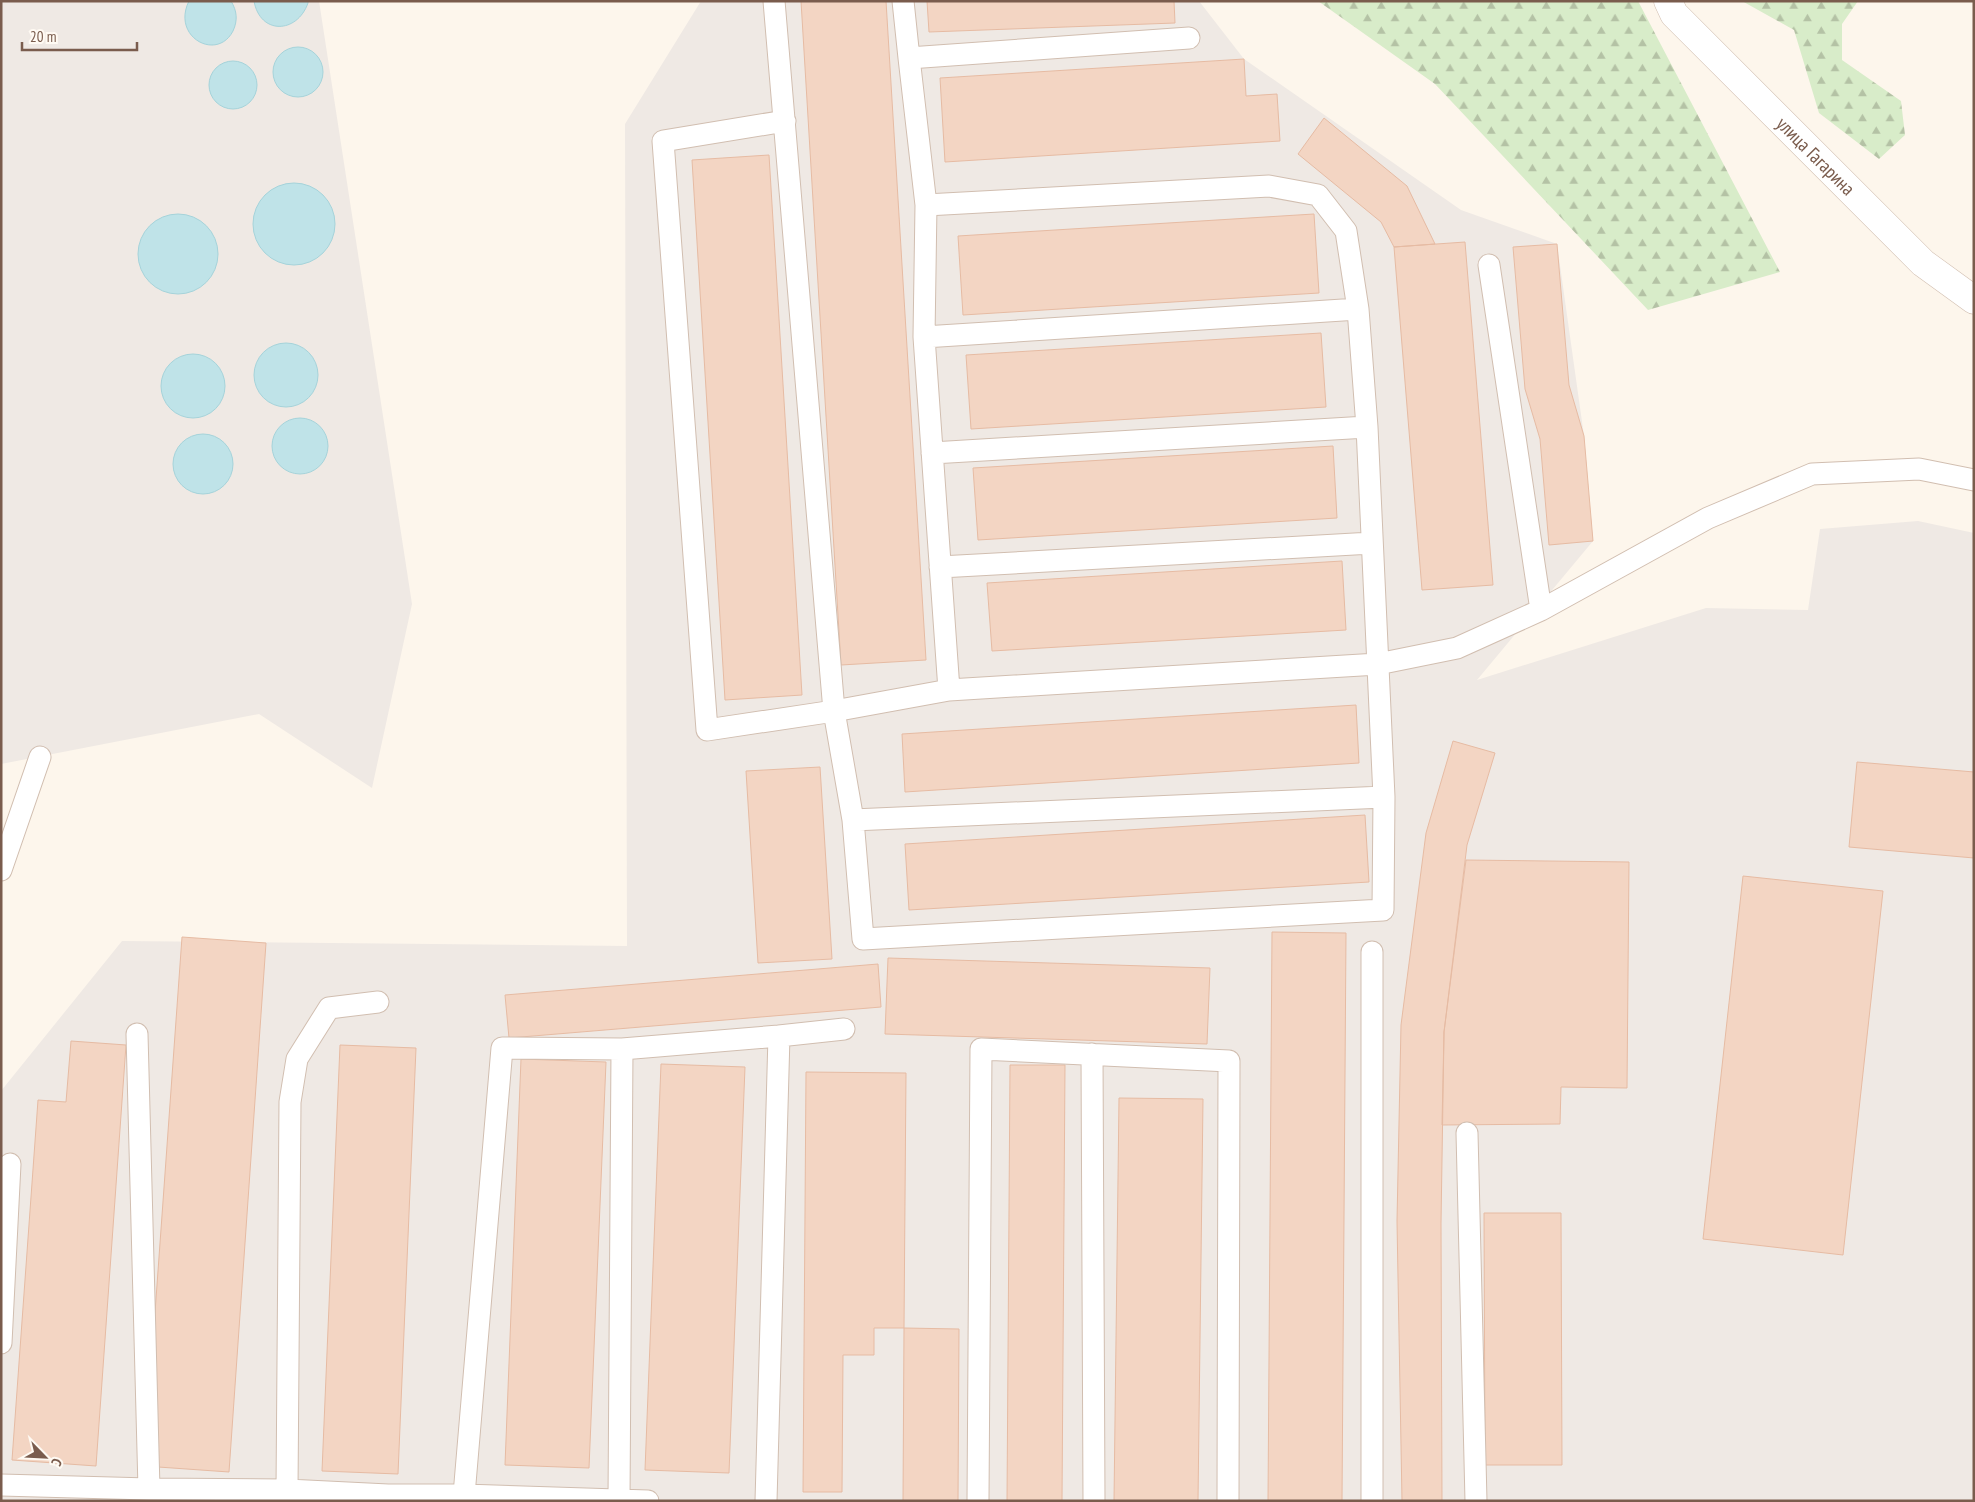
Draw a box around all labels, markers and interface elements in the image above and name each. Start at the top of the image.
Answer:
scale bar [22,20,138,52]
text: 20 m [30,27,56,46]
street label: улица Гагарина [1772,112,1860,200]
north arrow [20,1432,70,1482]
text: С [47,1456,66,1469]

